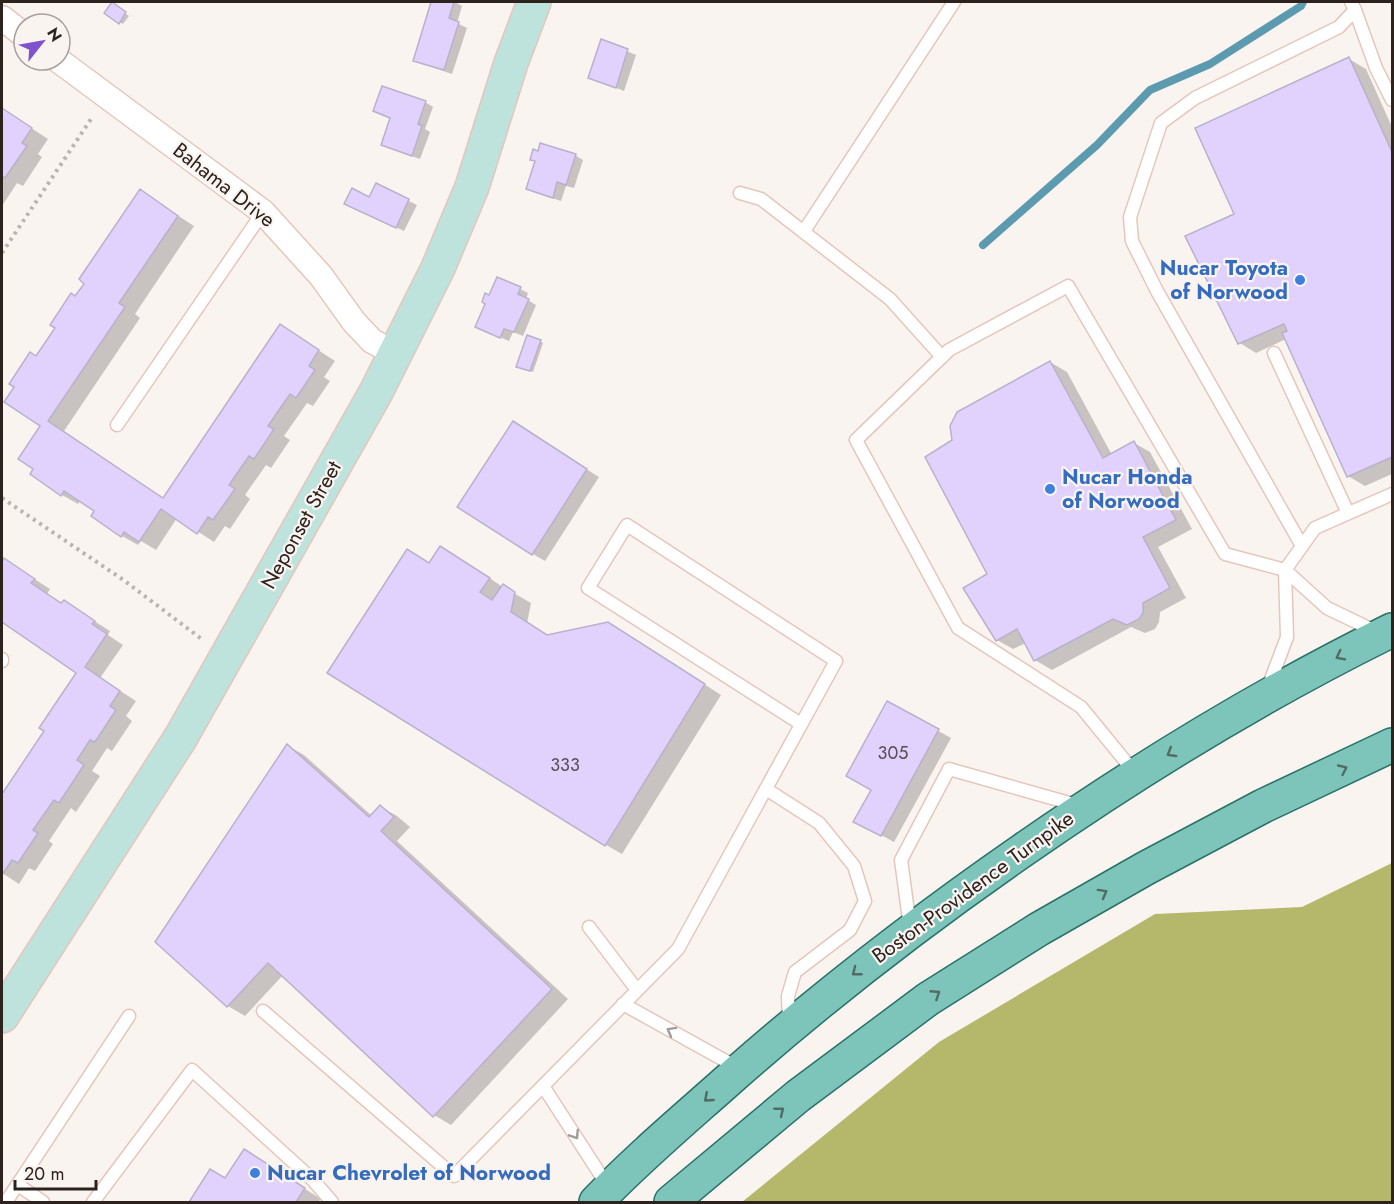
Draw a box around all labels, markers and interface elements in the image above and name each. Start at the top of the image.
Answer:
north arrow [12,12,72,72]
text: N [41,23,68,46]
street label: Bahama Drive [167,135,282,235]
place label: Nucar Toyota of Norwood [1160,253,1288,307]
marker: Nucar Toyota of Norwood [1293,273,1307,287]
street label: Neponset Street [253,456,349,594]
place label: Nucar Honda of Norwood [1062,462,1193,516]
marker: Nucar Honda of Norwood [1043,482,1057,496]
one-way arrow [1336,649,1347,661]
house number: 305 [878,740,908,766]
one-way arrow [1167,746,1177,757]
house number: 333 [550,752,580,778]
one-way arrow [1336,764,1347,776]
street label: Boston-Providence Turnpike [866,803,1080,971]
one-way arrow [1097,889,1107,900]
one-way arrow [852,965,863,976]
one-way arrow [929,990,940,1001]
one-way arrow [667,1027,677,1038]
one-way arrow [704,1091,714,1102]
one-way arrow [773,1107,784,1118]
one-way arrow [567,1129,579,1139]
scale bar [15,1153,96,1191]
place label: Nucar Chevrolet of Norwood [267,1158,551,1188]
text: 20 m [24,1161,64,1187]
marker: Nucar Chevrolet of Norwood [248,1166,262,1180]

